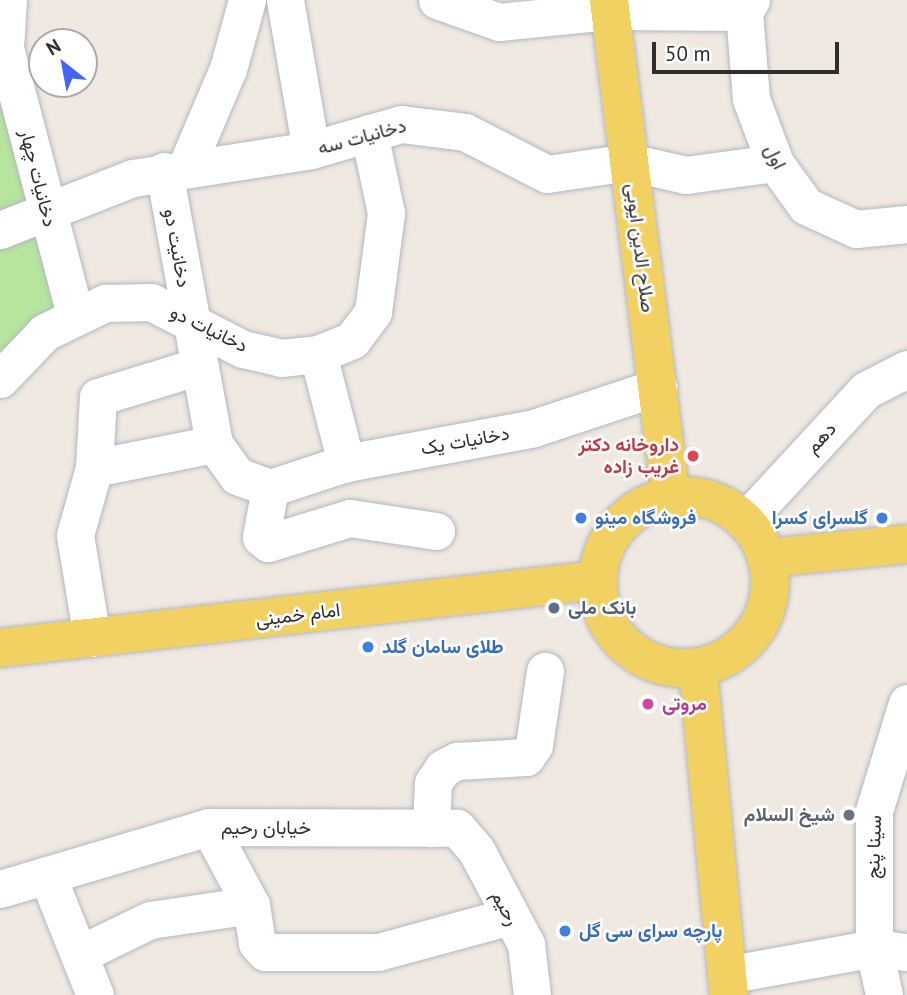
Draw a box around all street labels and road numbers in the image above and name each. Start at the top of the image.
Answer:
street label: دخانیات سه [315,114,409,160]
street label: دخانیات چهار [15,127,61,229]
street label: اول [759,141,791,173]
street label: صلاح الدین ایوبی [621,182,659,314]
street label: دخانیت دو [159,207,195,289]
street label: دخانیات دو [167,300,251,358]
street label: دهم [801,418,841,458]
street label: دخانیات یک [419,422,511,460]
street label: امام خمینی [254,598,342,632]
street label: سینا پنج [861,815,887,879]
street label: خیابان رحیم [221,817,311,839]
street label: رحیم [486,886,524,930]

